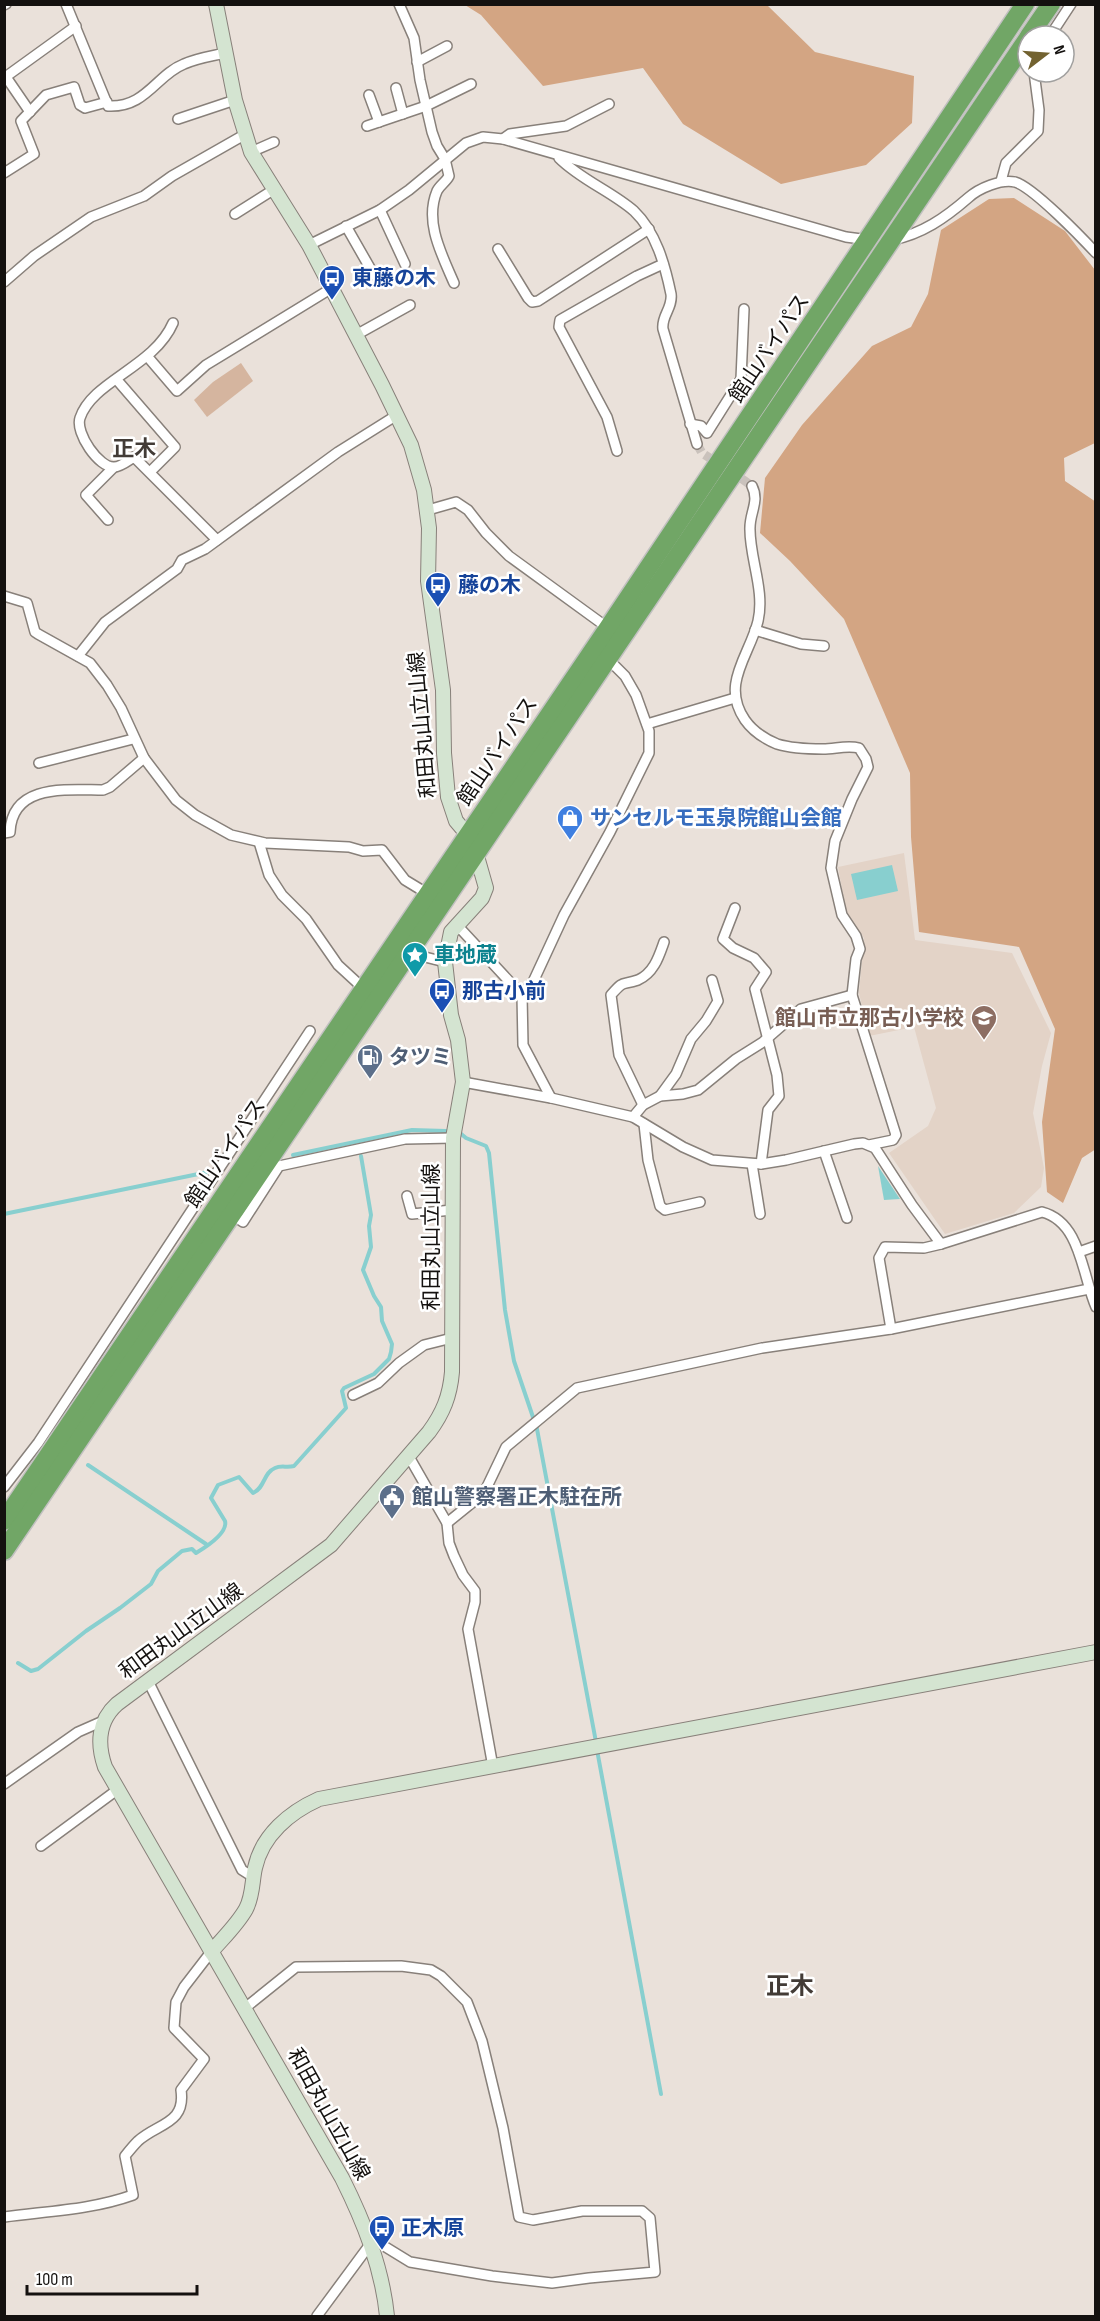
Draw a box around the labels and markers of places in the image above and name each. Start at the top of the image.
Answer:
bus stop icon: 東藤の木 [317,263,347,301]
place label: 東藤の木 [352,266,436,291]
bus stop icon: 藤の木 [423,570,453,608]
place label: 藤の木 [458,573,521,598]
shop icon: サンセルモ玉泉院館山会館 [555,803,585,841]
place label: サンセルモ玉泉院館山会館 [590,806,842,831]
place icon: 車地蔵 [400,940,430,978]
place label: 車地蔵 [434,943,497,968]
bus stop icon: 那古小前 [427,976,457,1014]
place label: 那古小前 [462,979,546,1004]
school or university icon: 館山市立那古小学校 [969,1003,999,1041]
place label: 館山市立那古小学校 [775,1006,964,1031]
fuel station icon: タツミ [355,1042,385,1080]
place label: タツミ [389,1045,452,1070]
public building icon: 館山警察署正木駐在所 [377,1482,407,1520]
place label: 館山警察署正木駐在所 [412,1485,622,1510]
bus stop icon: 正木原 [367,2213,397,2251]
place label: 正木原 [401,2216,464,2241]

